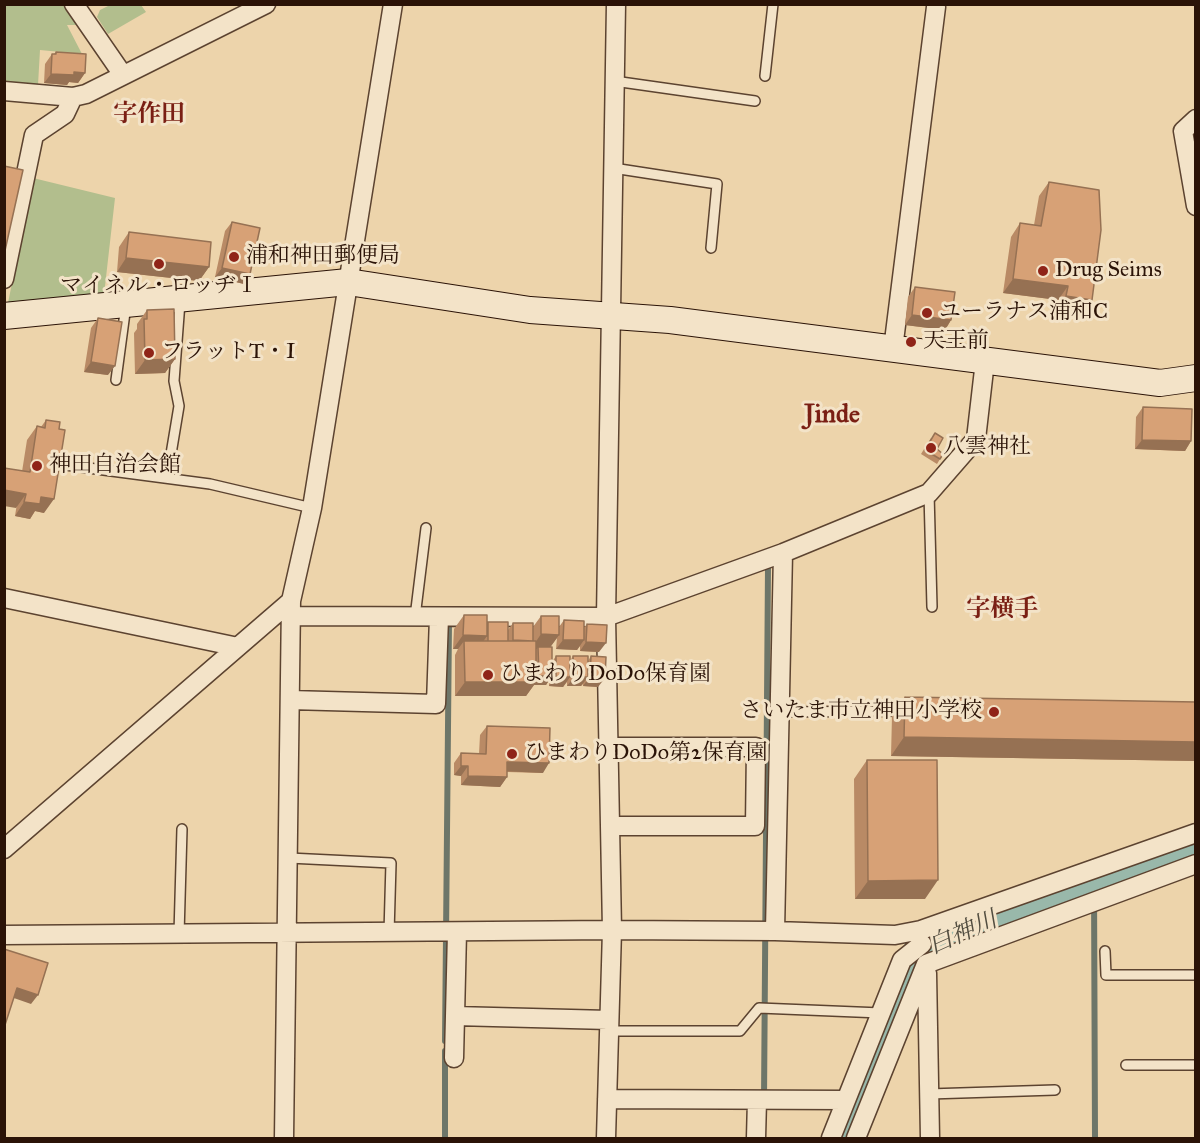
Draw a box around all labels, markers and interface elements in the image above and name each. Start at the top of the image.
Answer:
district label: 字作田 [113,101,185,129]
place label: 浦和神田郵便局 [246,244,400,270]
marker: 浦和神田郵便局 [227,250,241,264]
marker: マイネル・ロッヂⅠ [152,257,166,271]
place label: Drug Seims [1055,258,1162,284]
marker: Drug Seims [1036,264,1050,278]
place label: マイネル・ロッヂⅠ [60,274,258,300]
place label: ユーラナス浦和C [939,300,1108,326]
marker: ユーラナス浦和C [920,306,934,320]
place label: 天王前 [923,329,989,355]
marker: 天王前 [904,335,918,349]
place label: フラットT・I [161,340,296,366]
marker: フラットT・I [142,346,156,360]
district label: Jinde [804,400,860,432]
place label: 八雲神社 [943,435,1031,461]
marker: 八雲神社 [924,441,938,455]
place label: 神田自治会館 [49,453,181,479]
marker: 神田自治会館 [30,459,44,473]
district label: 字横手 [966,596,1038,624]
place label: ひまわりDoDo保育園 [500,662,711,688]
marker: ひまわりDoDo保育園 [481,668,495,682]
place label: さいたま市立神田小学校 [740,699,982,725]
marker: さいたま市立神田小学校 [987,705,1001,719]
place label: ひまわりDoDo第2保育園 [524,741,768,767]
marker: ひまわりDoDo第2保育園 [505,747,519,761]
water label: 白神川 [924,906,1002,962]

